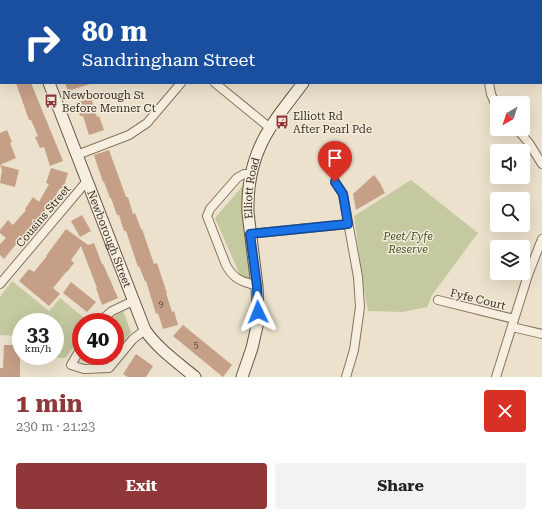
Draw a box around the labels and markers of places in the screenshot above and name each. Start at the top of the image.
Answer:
place label: Newborough St Before Menner Ct [62,89,156,115]
bus stop icon: Newborough St Before Menner Ct [43,93,59,109]
place label: Elliott Rd After Pearl Pde [293,110,372,136]
bus stop icon: Elliott Rd After Pearl Pde [274,114,290,130]
pin [318,141,352,182]

